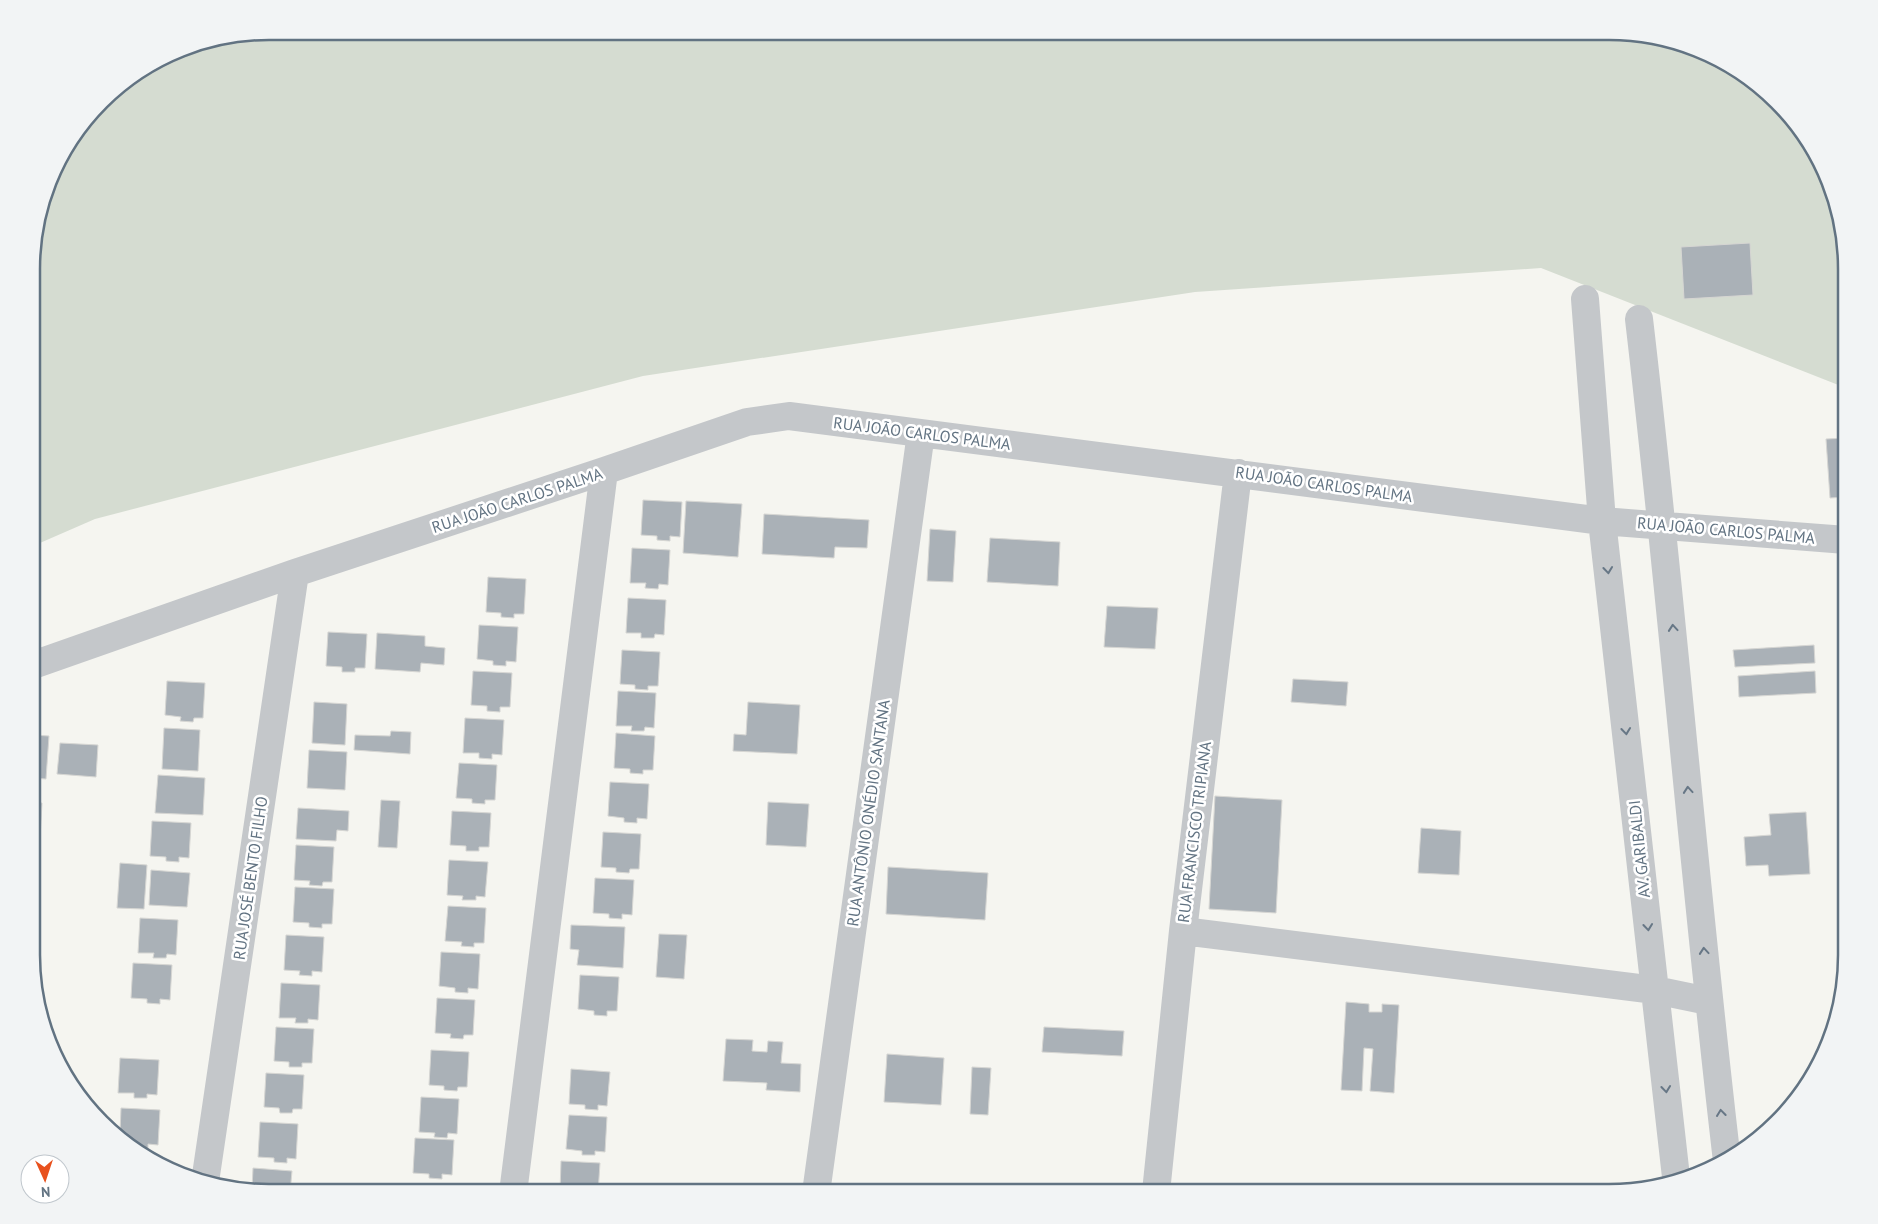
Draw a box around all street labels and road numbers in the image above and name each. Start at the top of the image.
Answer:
street label: RUA JOÃO CARLOS PALMA [832,412,1012,454]
street label: RUA JOÃO CARLOS PALMA [1234,462,1414,506]
street label: RUA JOÃO CARLOS PALMA [429,463,606,537]
street label: RUA JOÃO CARLOS PALMA [1636,512,1816,548]
street label: RUA ANTÔNIO ONÉDIO SANTANA [842,698,894,928]
street label: RUA FRANCISCO TRIPIANA [1173,740,1215,924]
street label: RUA JOSÉ BENTO FILHO [229,795,271,961]
street label: AV. GARIBALDI [1624,799,1654,899]

